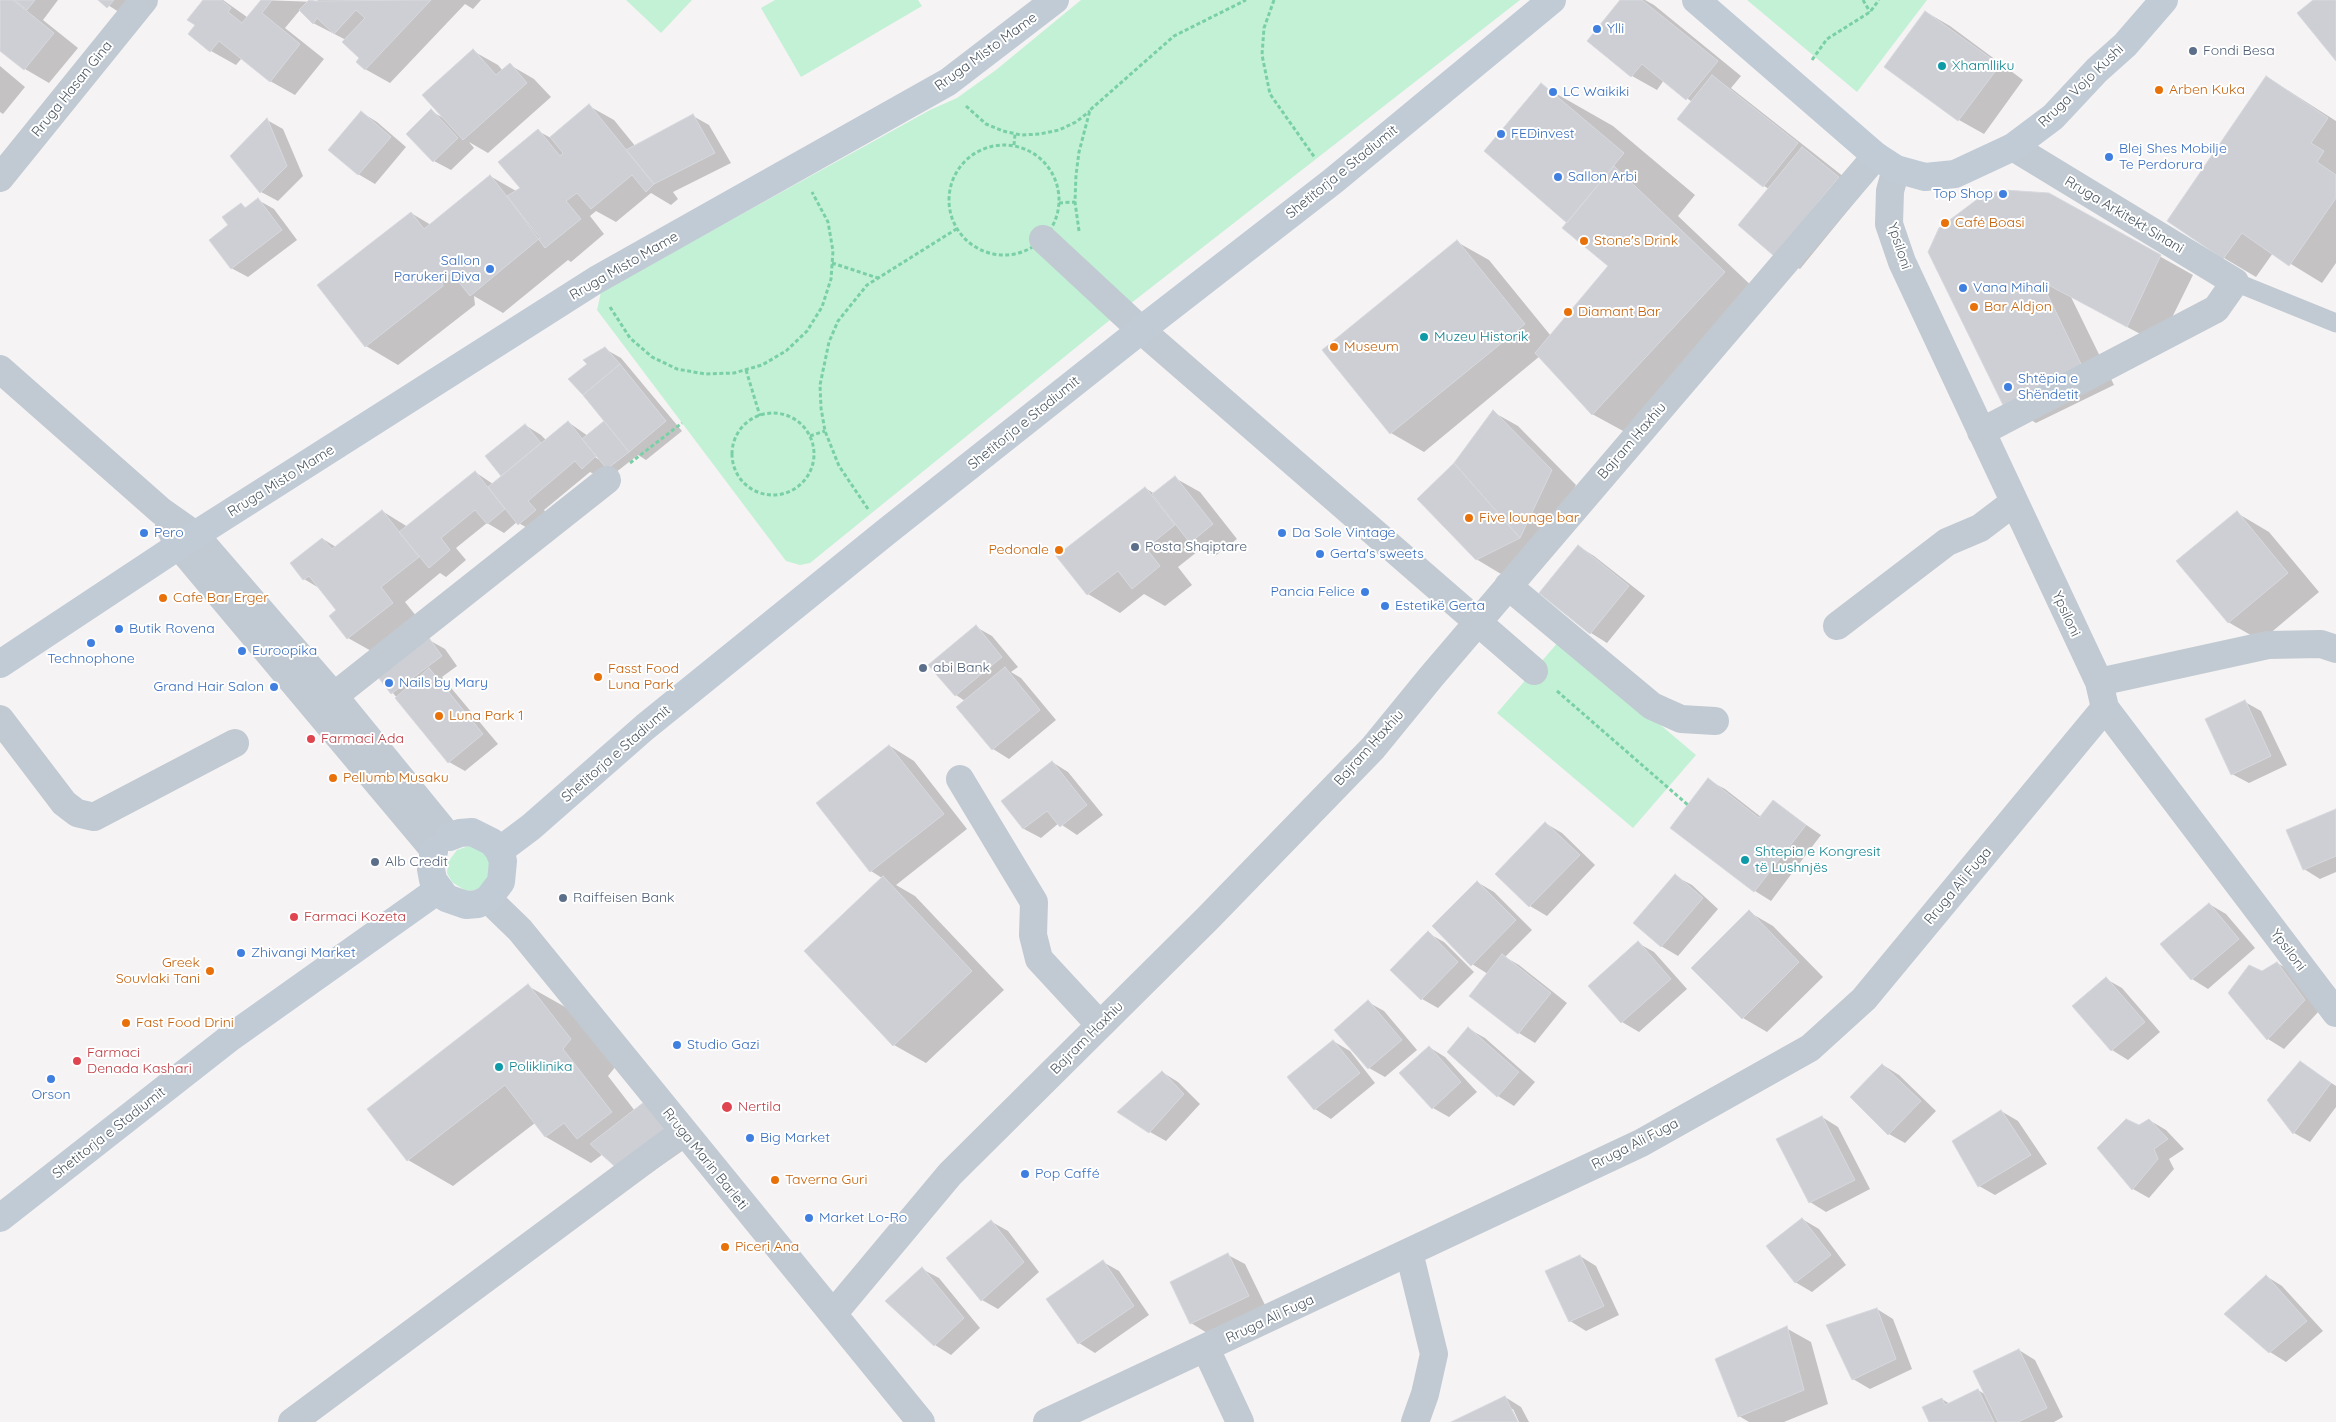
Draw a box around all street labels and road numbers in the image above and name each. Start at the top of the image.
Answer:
street label: Rruga Misto Mame [932,9,1040,95]
street label: Rruga Hasan Gina [28,38,116,140]
street label: Rruga Vojo Kushi [2035,41,2127,131]
street label: Shetitorja e Stadiumit [1283,122,1401,222]
street label: Rruga Arkitekt Sinani [2062,173,2186,257]
street label: Ypsiloni [1884,220,1914,272]
street label: Rruga Misto Mame [567,228,681,304]
street label: Shetitorja e Stadiumit [965,373,1083,473]
street label: Bajram Haxhiu [1594,399,1670,483]
street label: Rruga Misto Mame [225,441,337,521]
street label: Ypsiloni [2048,589,2084,639]
street label: Shetitorja e Stadiumit [558,702,674,806]
street label: Bajram Haxhiu [1331,707,1407,789]
street label: Rruga Ali Fuga [1921,844,1995,928]
street label: Ypsiloni [2267,926,2309,974]
street label: Bajram Haxhiu [1047,998,1127,1078]
street label: Shetitorja e Stadiumit [49,1084,169,1182]
street label: Rruga Marin Barleti [659,1105,751,1213]
street label: Rruga Ali Fuga [1589,1115,1681,1173]
street label: Rruga Ali Fuga [1223,1291,1317,1347]

